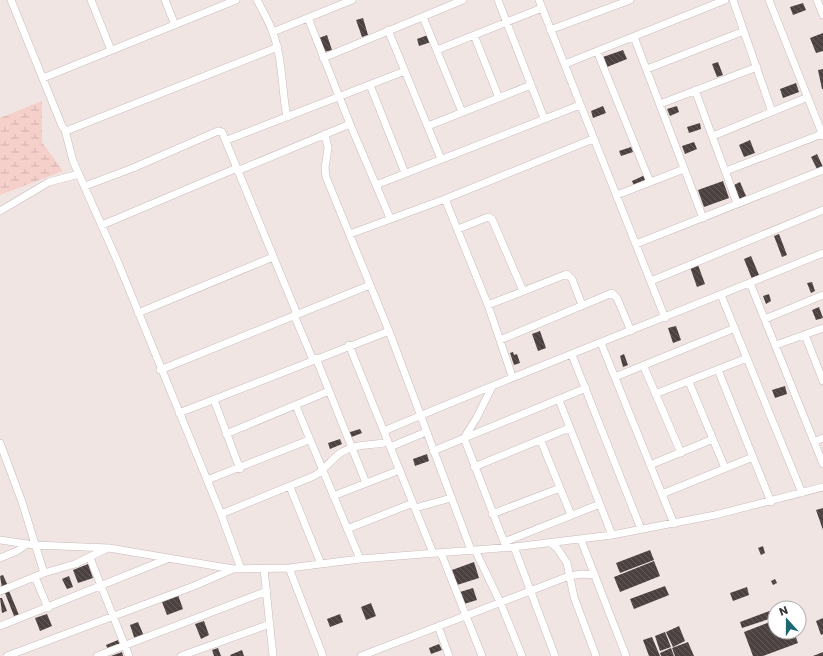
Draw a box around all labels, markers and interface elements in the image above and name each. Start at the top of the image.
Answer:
north arrow [767,600,807,640]
text: N [777,602,790,620]

